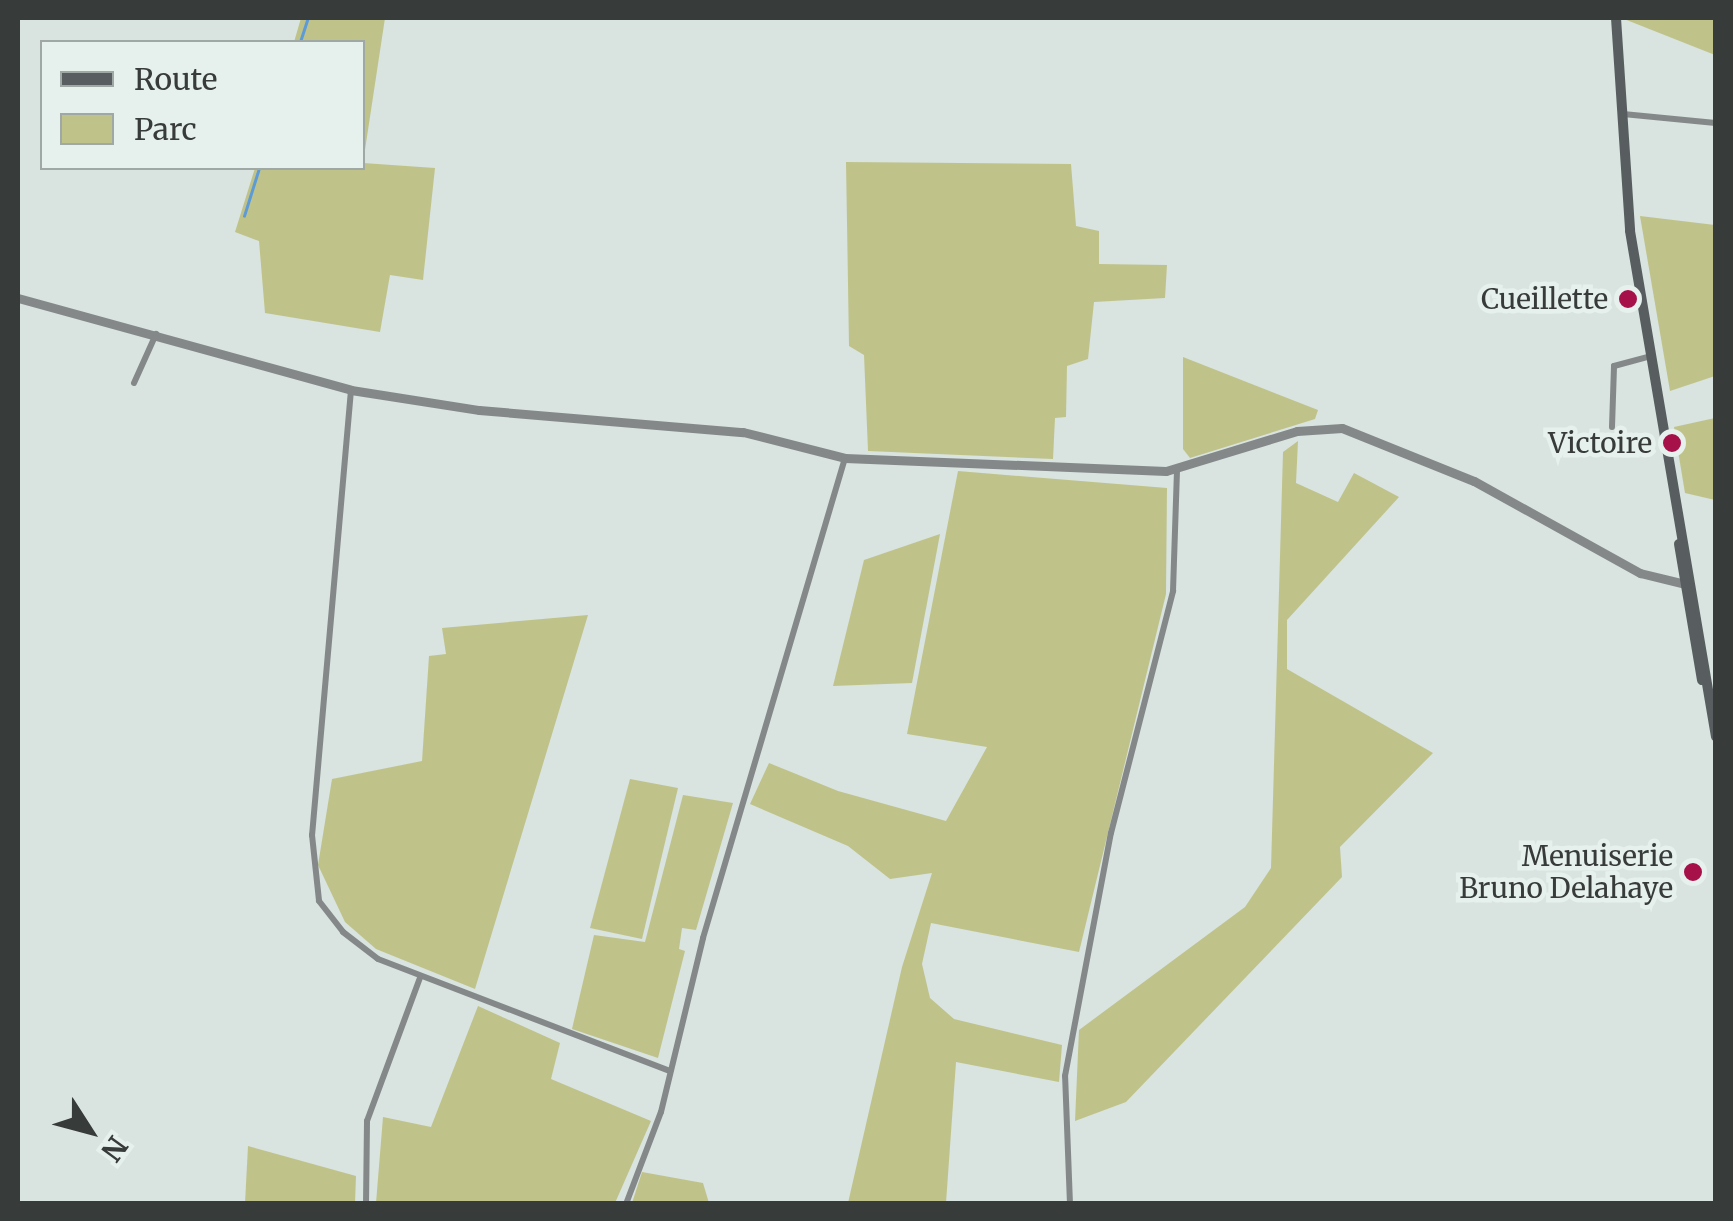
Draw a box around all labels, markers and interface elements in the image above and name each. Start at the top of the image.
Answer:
legend [40,40,365,170]
text: Route [134,60,217,98]
text: Parc [134,110,197,148]
place label: Cueillette [1481,282,1608,316]
marker: Cueillette [1617,288,1639,310]
place label: Victoire [1548,426,1652,460]
marker: Victoire [1661,432,1683,454]
place label: Menuiserie Bruno Delahaye [1459,839,1673,905]
marker: Menuiserie Bruno Delahaye [1682,861,1704,883]
north arrow [40,1081,140,1181]
text: N [93,1129,135,1168]

